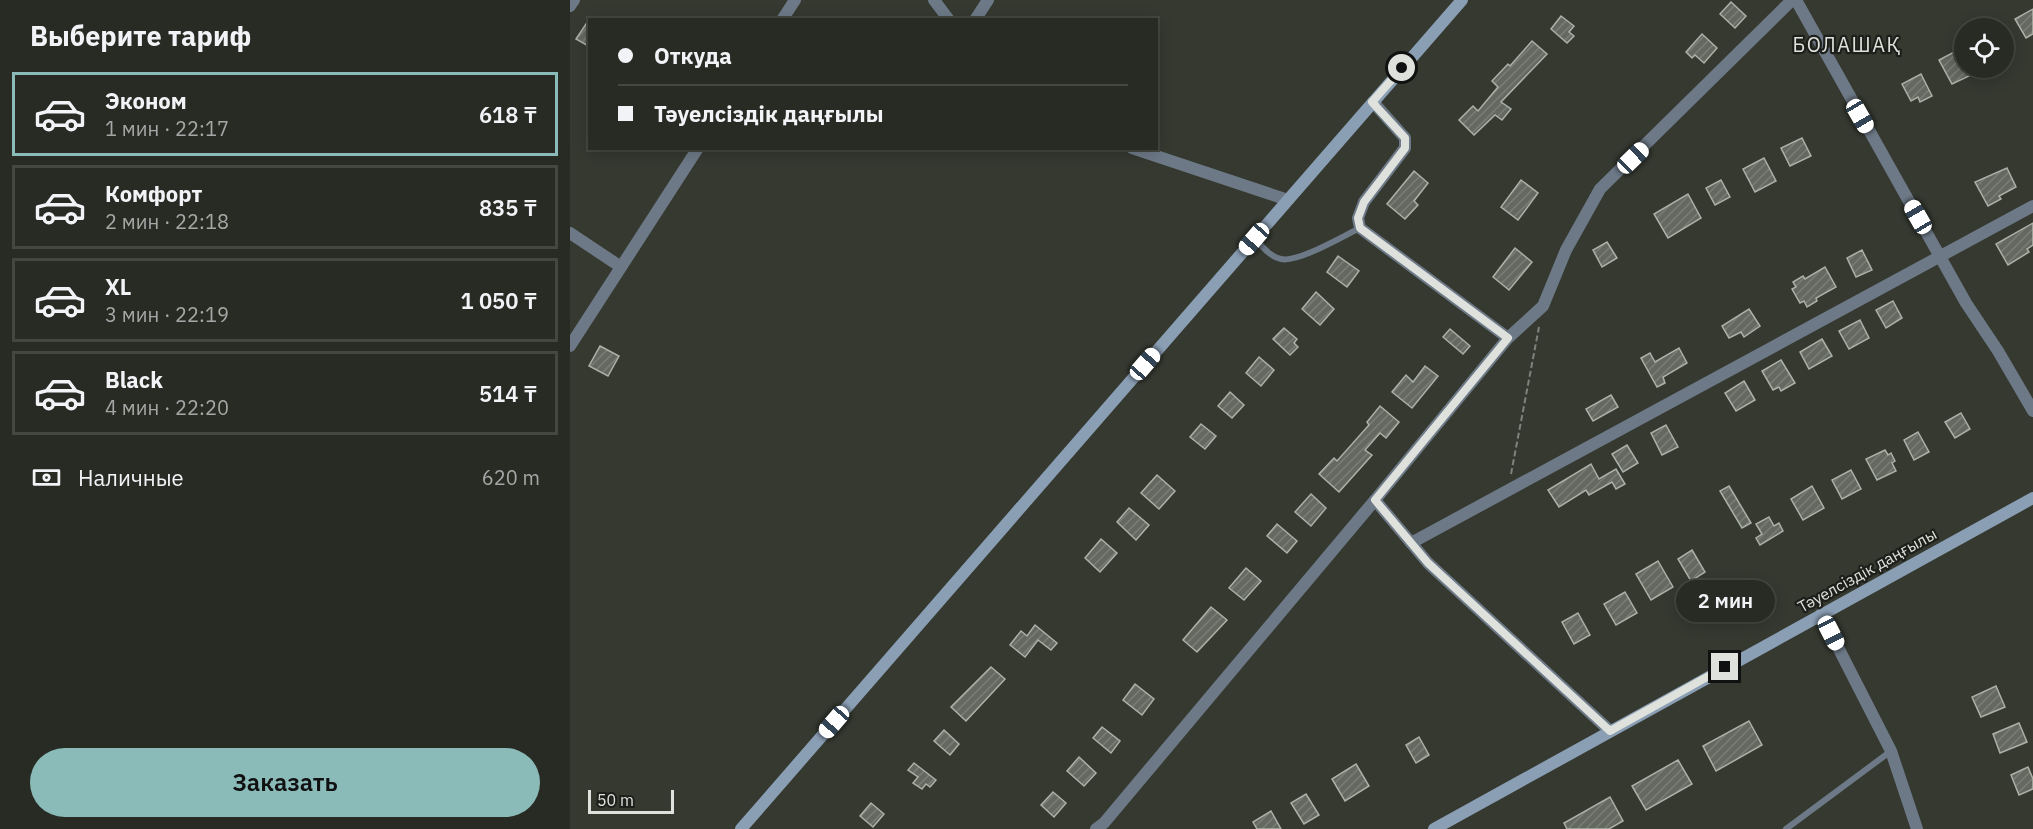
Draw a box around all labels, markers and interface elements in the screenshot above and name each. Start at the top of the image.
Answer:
text: Выберите тариф [30,18,251,53]
map controls [1954,18,2014,78]
button: locate [1954,18,2014,78]
district label: БОЛАШАҚ [1793,31,1901,58]
text: Откуда [654,41,732,70]
route start [1388,54,1415,81]
text: Эконом [105,86,187,115]
icon: car [33,87,87,141]
car [1843,96,1877,136]
text: Тәуелсіздік даңғылы [654,99,884,128]
text: 618 ₸ [479,100,537,129]
text: 1 мин · 22:17 [105,115,229,142]
car [1614,139,1652,177]
text: Комфорт [105,179,202,208]
icon: car [33,180,87,234]
text: 835 ₸ [479,193,537,222]
car [1901,197,1935,237]
text: 2 мин · 22:18 [105,208,229,235]
car [1235,220,1273,258]
text: XL [105,272,131,301]
icon: car [33,273,87,327]
text: 1 050 ₸ [461,286,537,315]
text: 3 мин · 22:19 [105,301,229,328]
car [1126,345,1164,383]
text: Black [105,365,163,394]
icon: car [33,366,87,420]
text: 514 ₸ [479,379,537,408]
text: 4 мин · 22:20 [105,394,229,421]
icon: cash [30,461,63,494]
text: Наличные [78,463,184,492]
text: 620 m [482,464,540,491]
street label: Тәуелсіздік даңғылы [1794,523,1940,617]
callout: 2 мин [1676,580,1774,622]
text: 2 мин [1698,587,1753,614]
car [1815,613,1847,653]
route end [1711,653,1738,680]
car [815,703,853,741]
button: Заказать [30,748,540,817]
scale bar [588,787,674,814]
text: 50 m [597,790,634,810]

